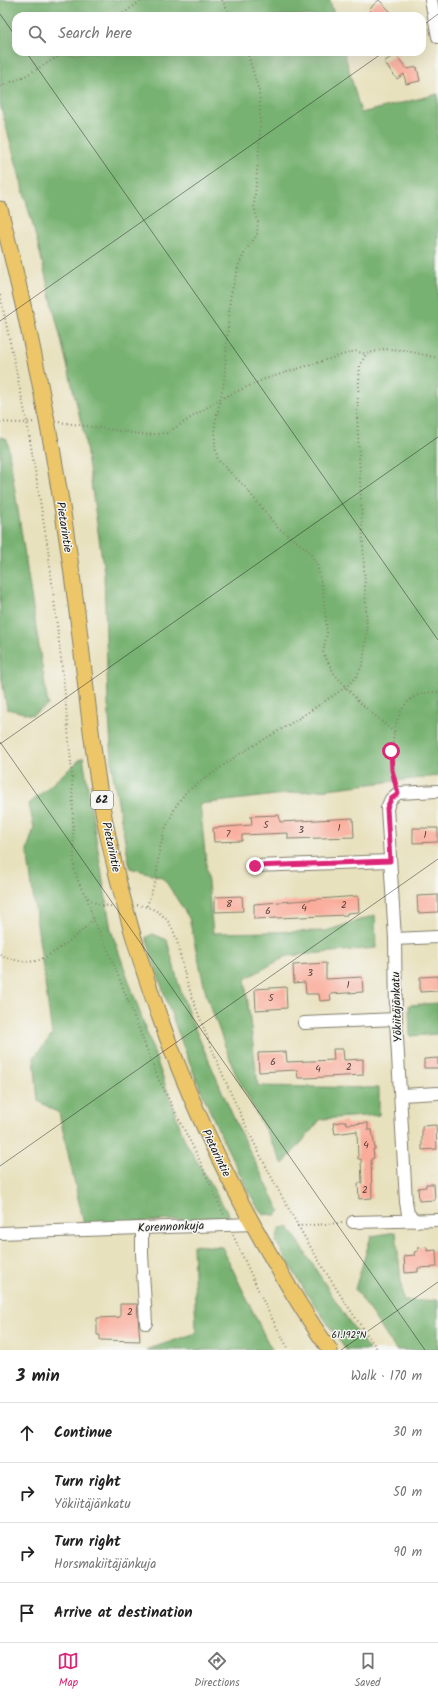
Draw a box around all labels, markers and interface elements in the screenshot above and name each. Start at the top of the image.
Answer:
search box [12,12,426,56]
text: Search here [58,22,132,46]
icon: search [26,23,48,45]
street label: Pietarintie [51,500,77,554]
route start [382,742,400,760]
road number: 62 [91,791,113,809]
house number: 5 [263,817,269,833]
street label: Pietarintie [96,820,126,875]
house number: 1 [337,820,341,836]
house number: 3 [298,822,304,838]
house number: 7 [226,826,231,842]
house number: 1 [423,827,427,843]
route end [246,857,264,875]
house number: 8 [226,896,233,912]
house number: 2 [341,897,347,913]
house number: 4 [301,900,307,916]
house number: 6 [265,903,271,919]
house number: 3 [307,965,313,981]
street label: Yökiitäjänkatu [386,971,408,1043]
house number: 1 [346,977,350,993]
house number: 5 [268,990,274,1006]
house number: 6 [270,1054,276,1070]
house number: 2 [346,1059,352,1075]
house number: 4 [315,1061,321,1077]
street label: Pietarintie [196,1126,236,1181]
house number: 4 [363,1137,369,1153]
house number: 2 [362,1182,368,1198]
street label: Korennonkuja [137,1216,205,1238]
house number: 2 [127,1304,133,1320]
text: 61.192°N [331,1327,367,1343]
text: 3 min [16,1363,60,1390]
text: Walk · 170 m [351,1366,422,1387]
text: Continue [54,1421,112,1445]
icon: ahead [16,1422,38,1444]
text: 30 m [393,1422,422,1443]
text: Turn right [54,1470,121,1494]
icon: right [16,1482,38,1504]
text: 50 m [393,1482,422,1503]
text: Yökiitäjänkatu [54,1494,131,1515]
text: Turn right [54,1530,121,1554]
icon: right [16,1542,38,1564]
text: 90 m [394,1542,422,1563]
text: Horsmakiitäjänkuja [54,1554,156,1575]
text: Arrive at destination [54,1601,193,1625]
icon: arrive [16,1602,38,1624]
tab: Map [57,1650,79,1692]
tab: Directions [194,1650,240,1692]
tab: Saved [355,1650,381,1692]

